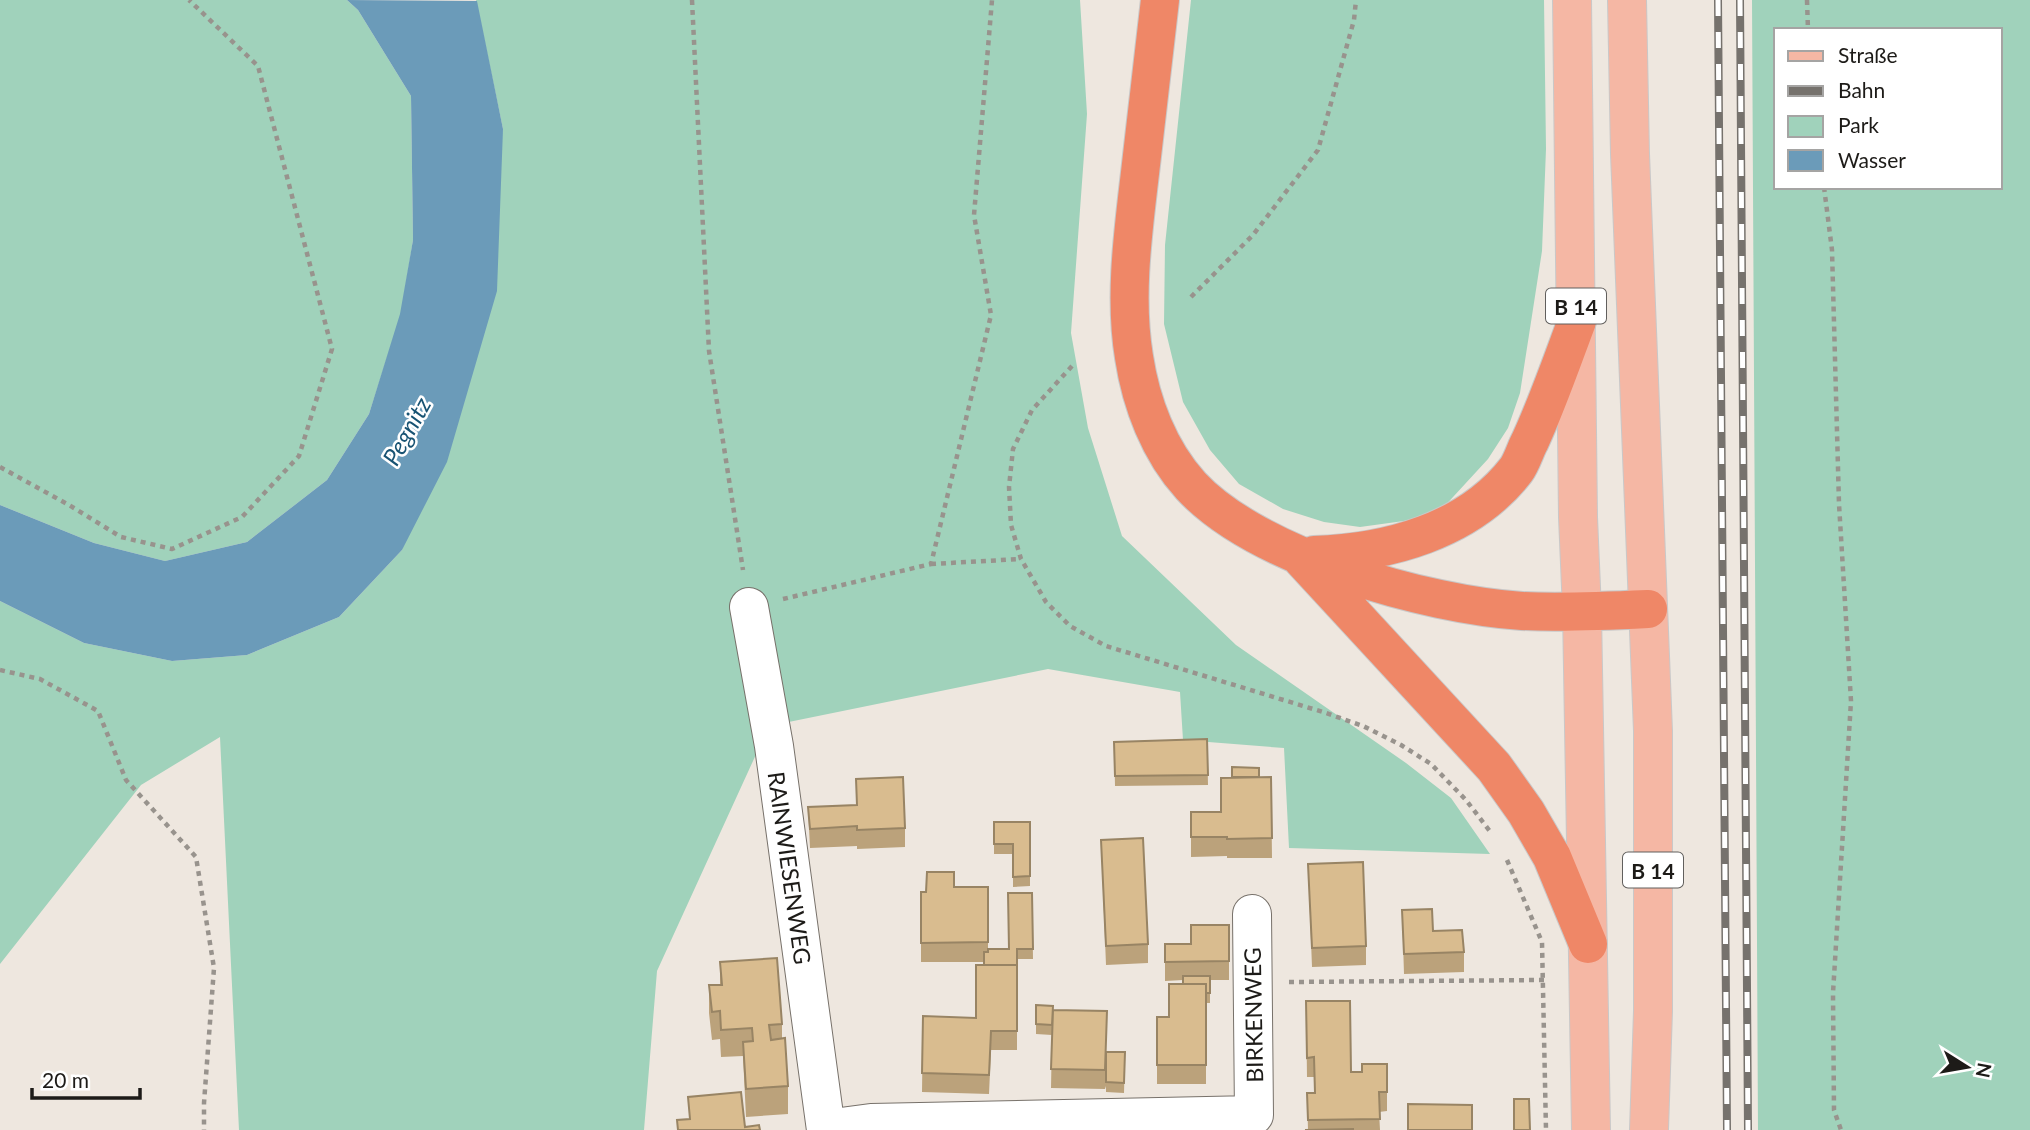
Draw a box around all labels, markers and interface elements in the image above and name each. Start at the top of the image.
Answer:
legend [1774,28,2002,189]
text: Straße [1838,42,1898,67]
text: Bahn [1838,77,1885,102]
text: Park [1838,112,1879,137]
text: Wasser [1838,147,1906,172]
road number: B 14 [1546,288,1606,324]
water label: Pegnitz [376,391,437,470]
street label: RAINWIESENWEG [763,770,817,966]
road number: B 14 [1623,852,1683,888]
street label: BIRKENWEG [1238,947,1268,1083]
north arrow [1932,1032,2002,1102]
scale bar [32,1056,140,1100]
text: N [1971,1061,1997,1080]
text: 20 m [42,1067,89,1092]

